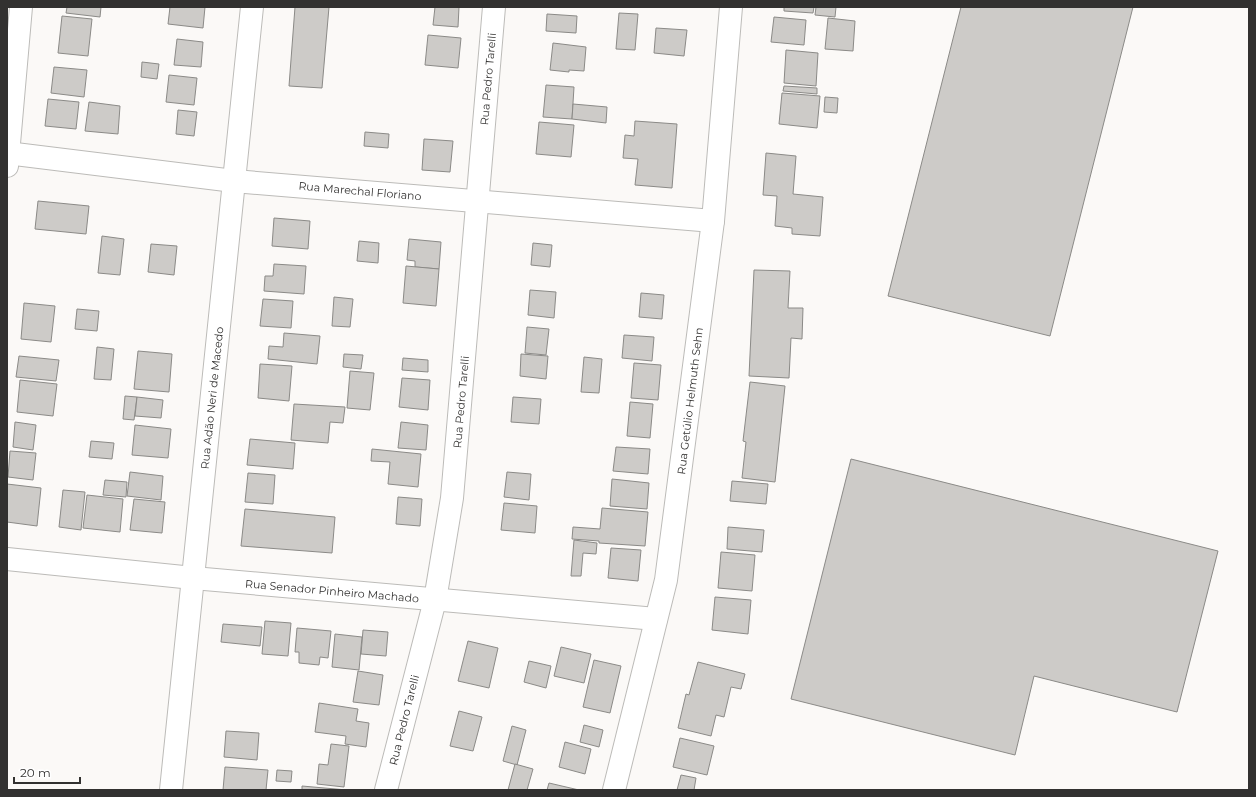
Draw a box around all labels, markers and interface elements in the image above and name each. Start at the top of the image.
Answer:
street label: Rua Pedro Tarelli [477,32,499,126]
street label: Rua Marechal Floriano [298,179,422,203]
street label: Rua Adão Neri de Macedo [198,326,226,470]
street label: Rua Getúlio Helmuth Sehn [674,327,706,475]
street label: Rua Pedro Tarelli [450,355,472,449]
street label: Rua Senador Pinheiro Machado [244,576,420,606]
street label: Rua Pedro Tarelli [386,673,422,767]
scale bar [14,759,80,785]
text: 20 m [20,765,51,780]

